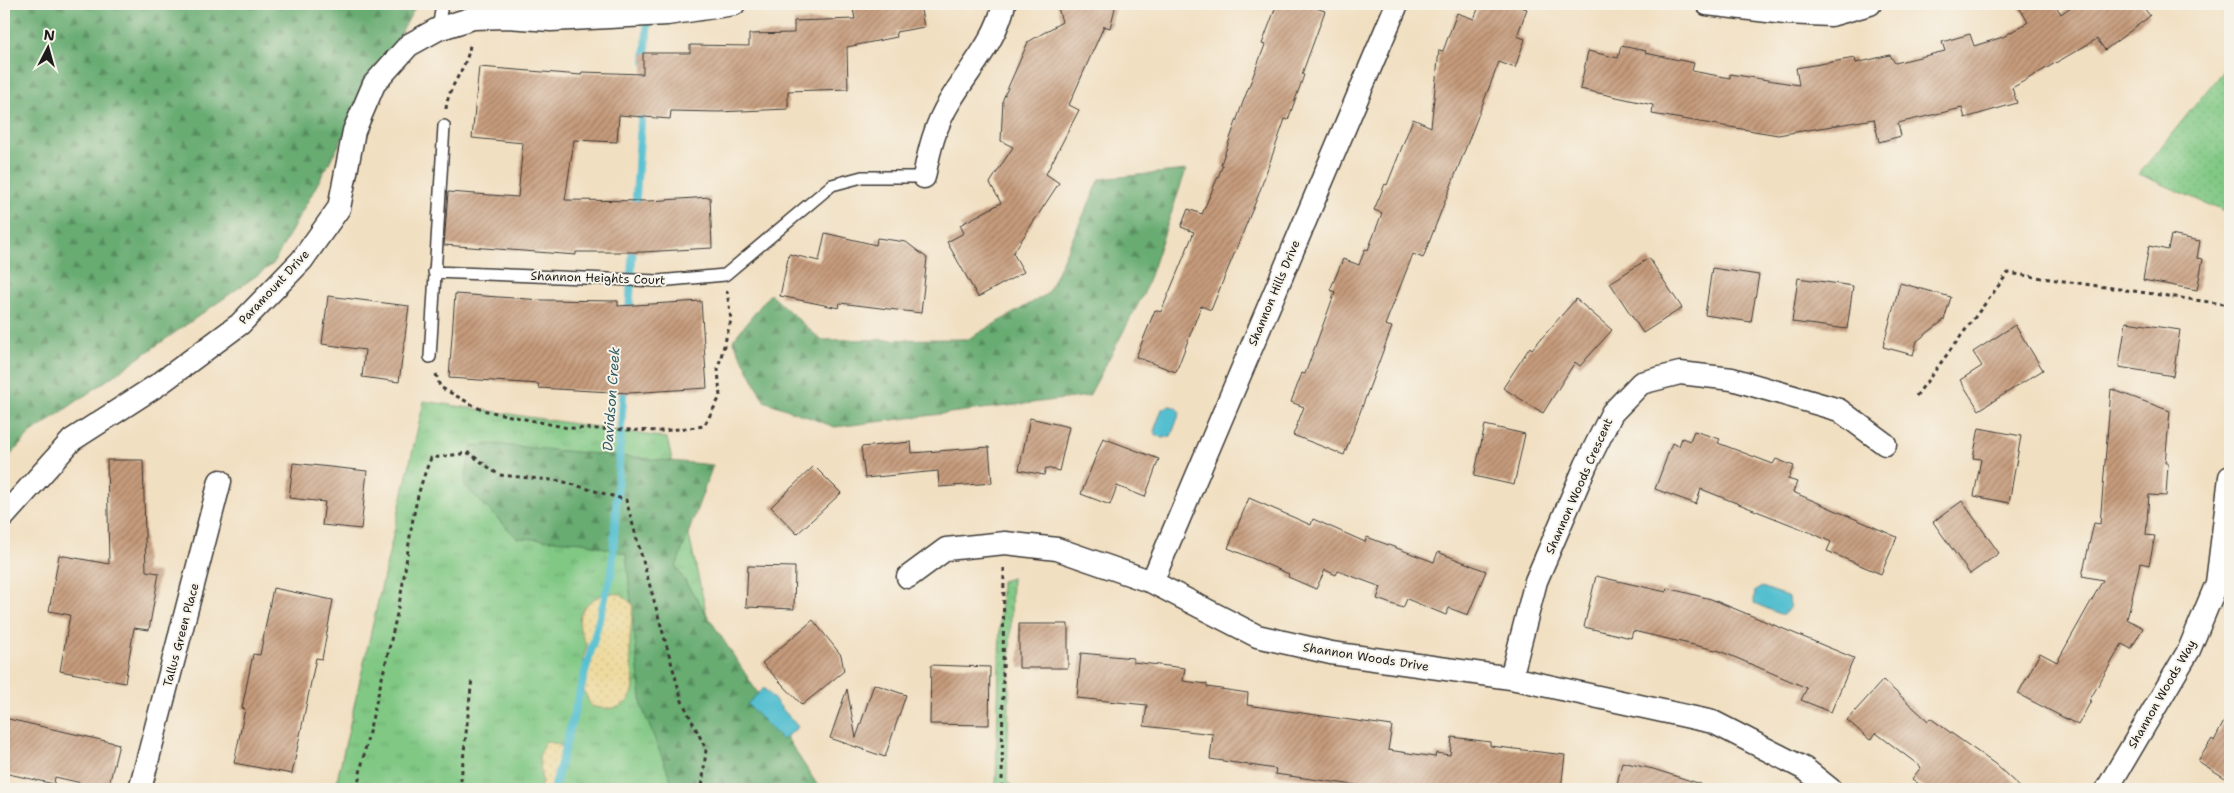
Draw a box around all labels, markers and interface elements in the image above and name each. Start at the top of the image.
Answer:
north arrow [22,22,72,72]
text: N [43,26,56,45]
street label: Shannon Hills Drive [1244,237,1304,348]
street label: Paramount Drive [235,246,313,328]
street label: Shannon Heights Court [530,268,666,288]
water label: Davidson Creek [598,346,624,452]
street label: Shannon Woods Crescent [1542,415,1616,557]
street label: Tallus Green Place [159,581,203,689]
street label: Shannon Woods Way [2124,637,2200,751]
street label: Shannon Woods Drive [1302,639,1430,675]

